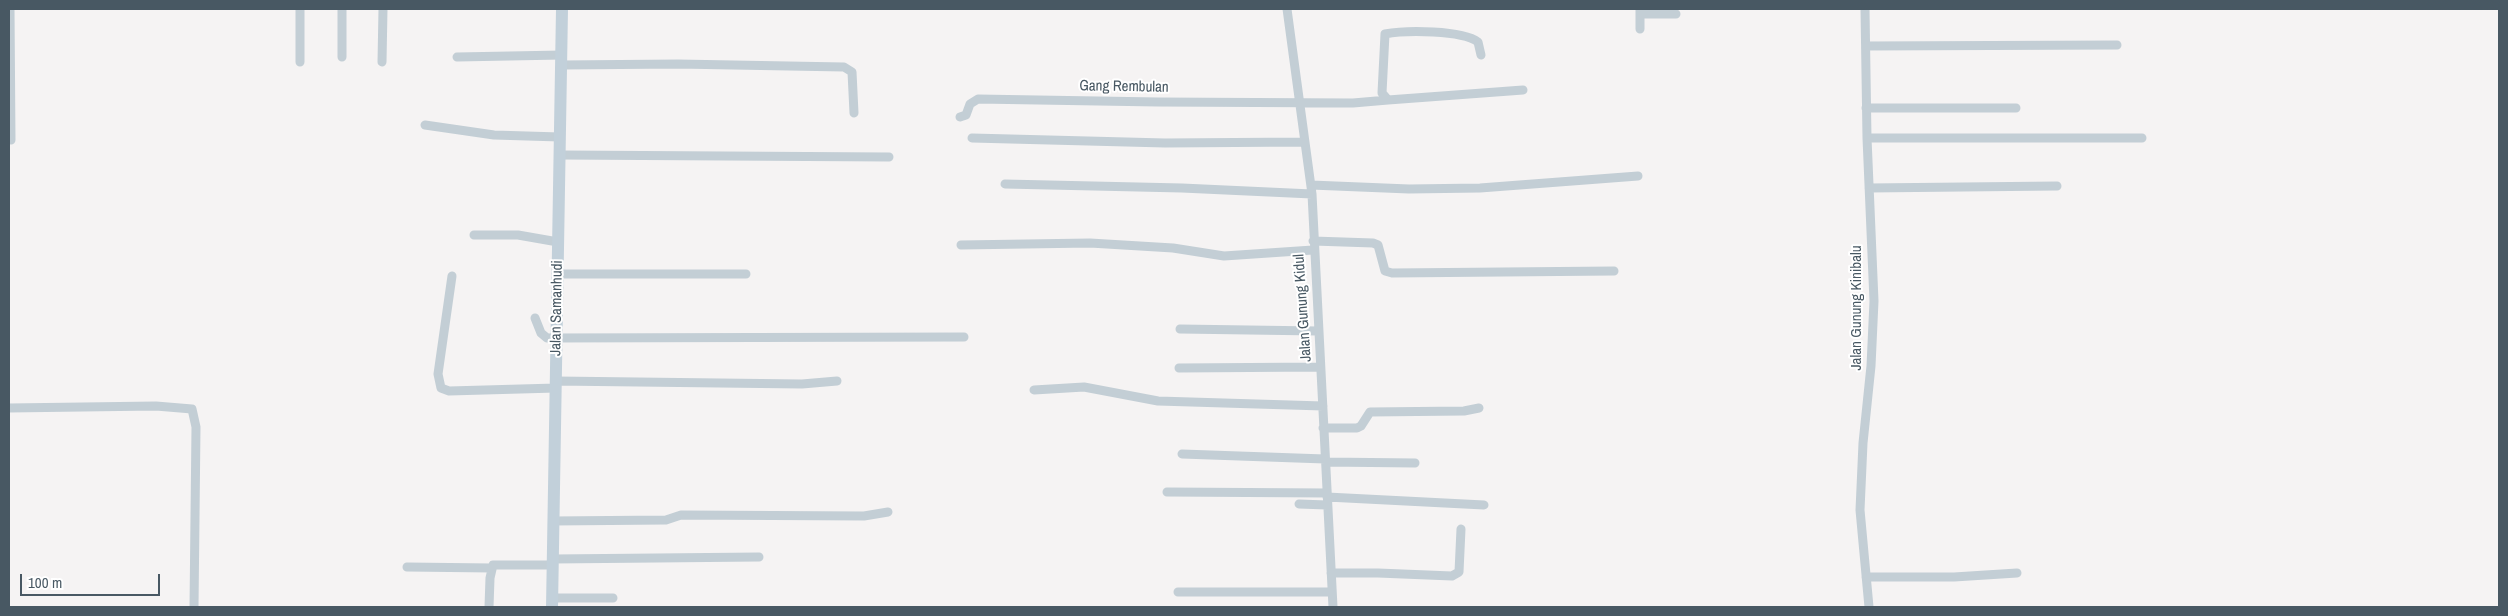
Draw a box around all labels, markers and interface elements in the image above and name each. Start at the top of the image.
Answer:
street label: Gang Rembulan [1079,77,1169,97]
street label: Jalan Gunung Kinibalu [1848,245,1866,371]
street label: Jalan Gunung Kidul [1290,253,1316,363]
street label: Jalan Samanhudi [547,260,567,356]
scale bar [22,564,162,596]
text: 100 m [28,572,62,593]

